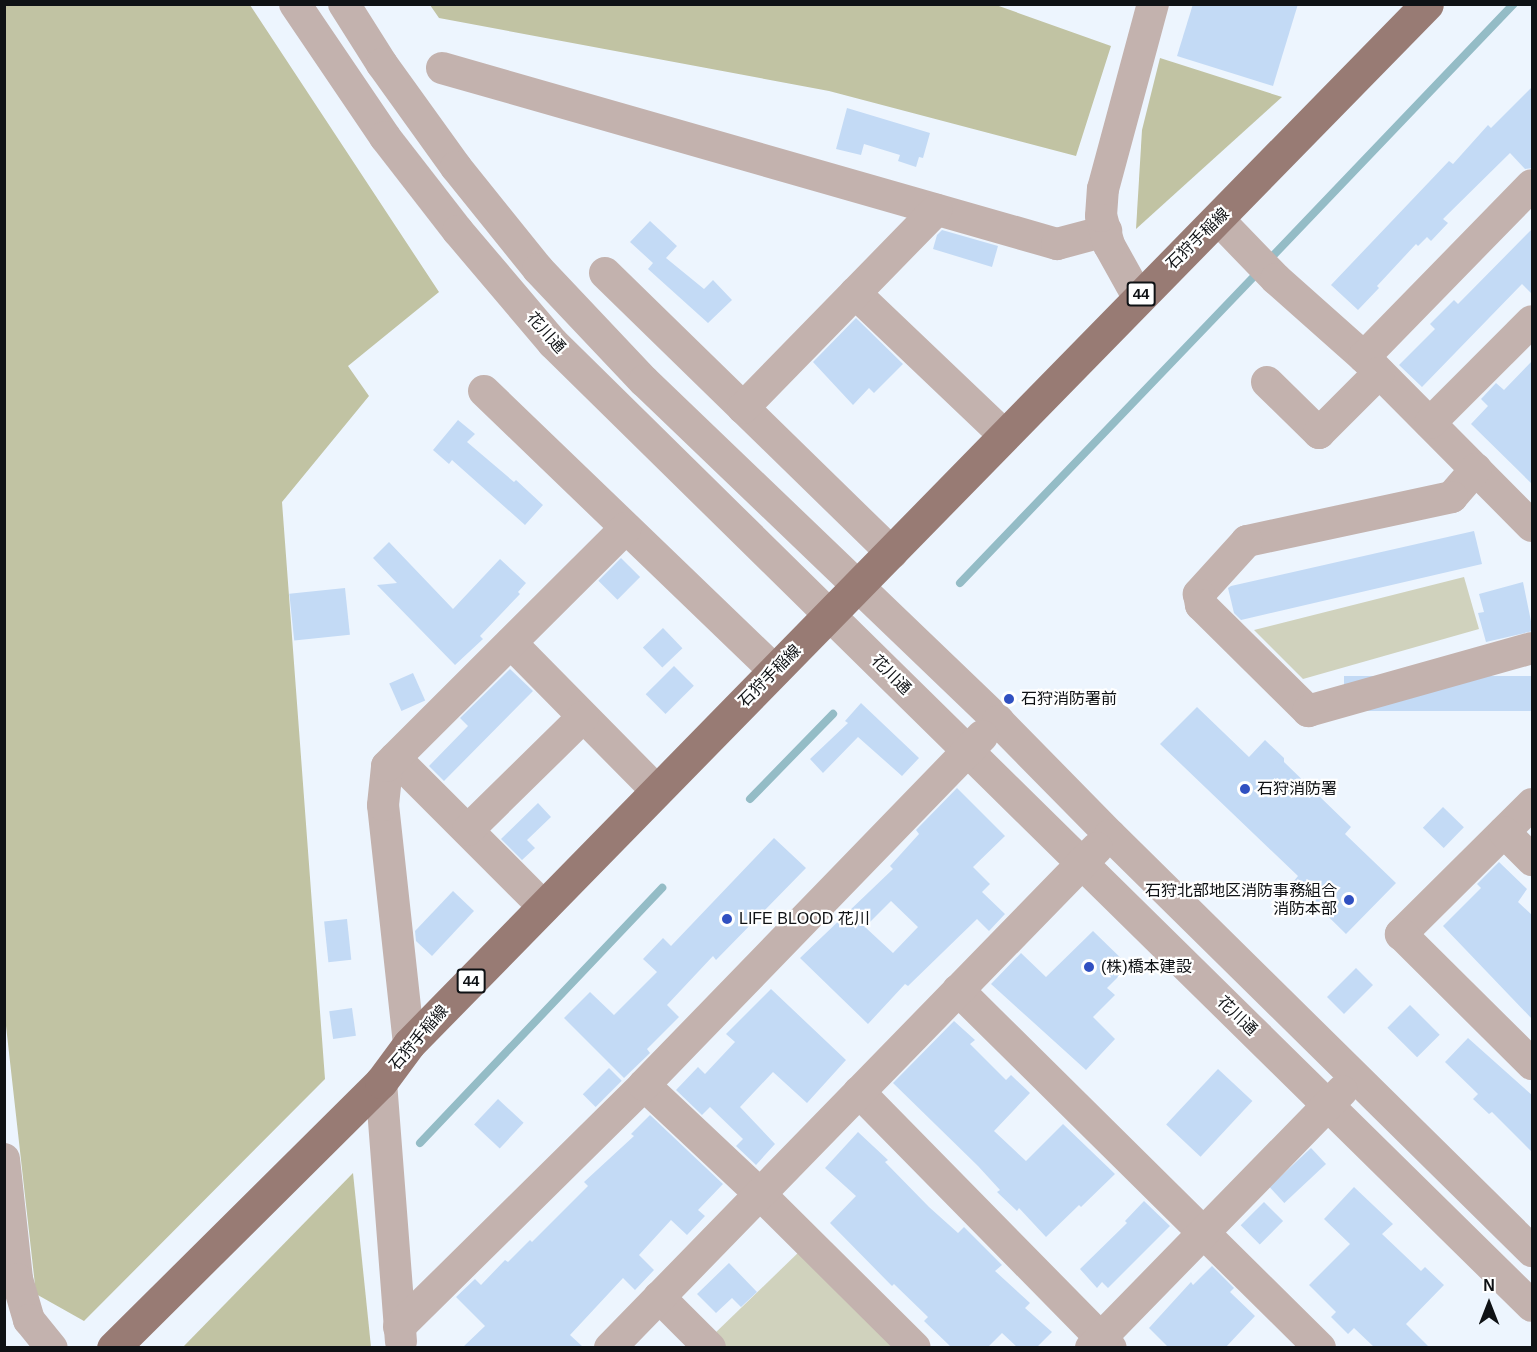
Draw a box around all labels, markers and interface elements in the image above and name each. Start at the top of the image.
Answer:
street label: 石狩手稲線 [1163,204,1233,274]
road number: 44 [1126,282,1156,306]
street label: 花川通 [523,309,569,357]
street label: 石狩手稲線 [735,641,805,711]
street label: 花川通 [867,651,915,699]
place label: 石狩消防署前 [1021,689,1117,709]
marker: 石狩消防署前 [1002,692,1016,706]
place label: 石狩消防署 [1257,779,1337,799]
marker: 石狩消防署 [1238,782,1252,796]
place label: 石狩北部地区消防事務組合 消防本部 [1145,881,1337,919]
marker: 石狩北部地区消防事務組合 消防本部 [1342,893,1356,907]
place label: LIFE BLOOD 花川 [739,909,870,929]
marker: LIFE BLOOD 花川 [720,912,734,926]
place label: (株)橋本建設 [1101,957,1192,977]
marker: (株)橋本建設 [1082,960,1096,974]
road number: 44 [456,969,486,993]
street label: 花川通 [1213,992,1261,1040]
street label: 石狩手稲線 [386,1002,452,1074]
north arrow [1459,1274,1519,1334]
text: N [1483,1277,1495,1294]

